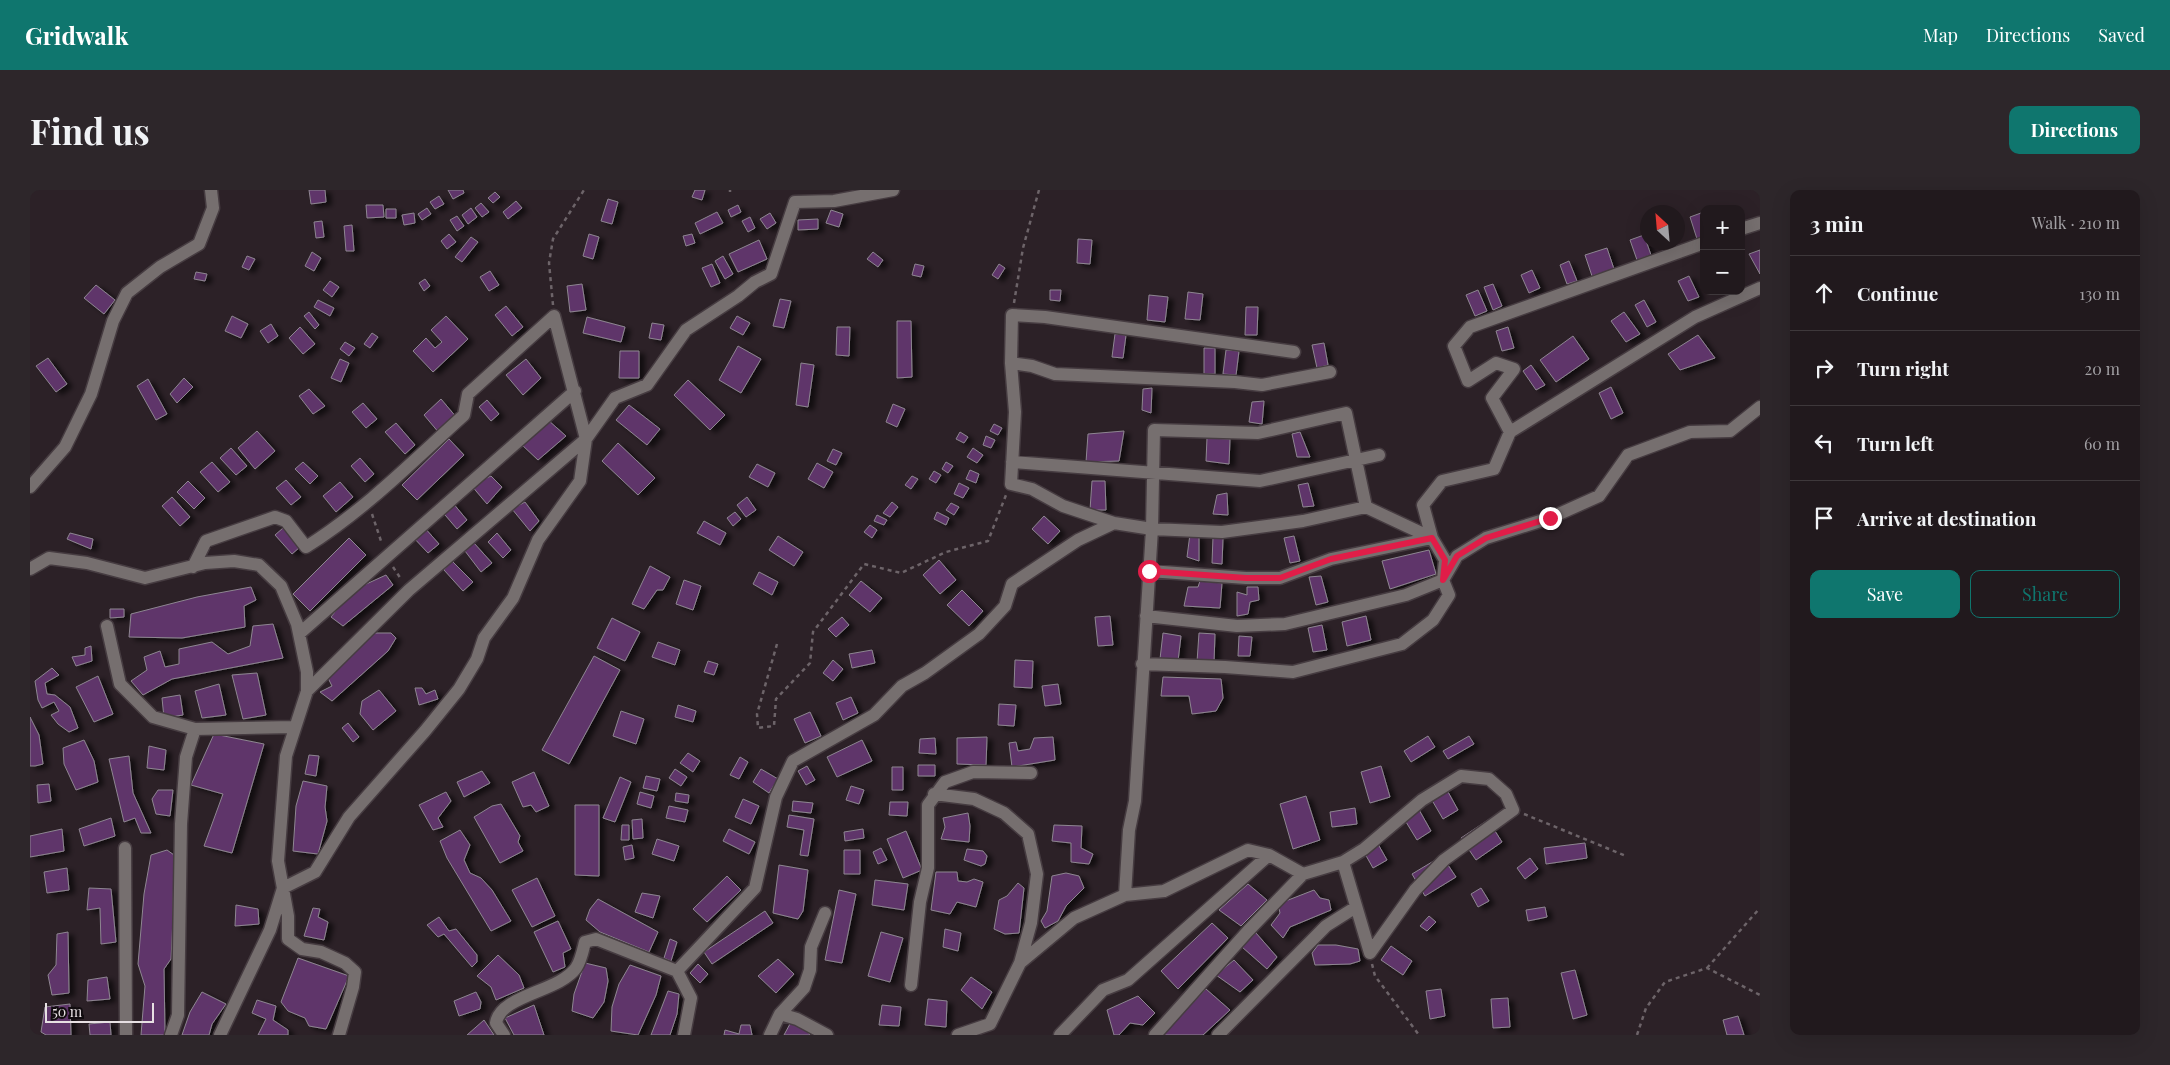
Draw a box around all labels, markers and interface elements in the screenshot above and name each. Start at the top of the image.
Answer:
text: Gridwalk [25,19,128,51]
text: Map [1923,23,1958,47]
text: Directions [1986,23,2070,47]
text: Saved [2098,23,2145,47]
button: Directions [2009,106,2140,154]
text: Find us [30,107,150,154]
north arrow [1640,205,1685,250]
map controls [1700,205,1745,295]
button: + [1700,205,1745,250]
text: 3 min [1810,209,1864,237]
text: Walk · 210 m [2032,212,2120,233]
button: − [1700,250,1745,295]
icon: ahead [1810,279,1838,307]
text: Continue [1857,280,1938,306]
text: 130 m [2079,283,2120,304]
icon: right [1810,354,1838,382]
text: Turn right [1857,355,1949,381]
text: 20 m [2085,358,2120,379]
icon: left [1810,429,1838,457]
text: Turn left [1857,430,1934,456]
text: 60 m [2084,433,2120,454]
icon: arrive [1810,504,1838,532]
text: Arrive at destination [1857,505,2037,531]
route end [1539,507,1562,530]
route start [1138,560,1161,583]
button: Save [1810,570,1960,618]
button: Share [1970,570,2120,618]
scale bar [45,1000,154,1023]
text: 50 m [52,1002,82,1021]

